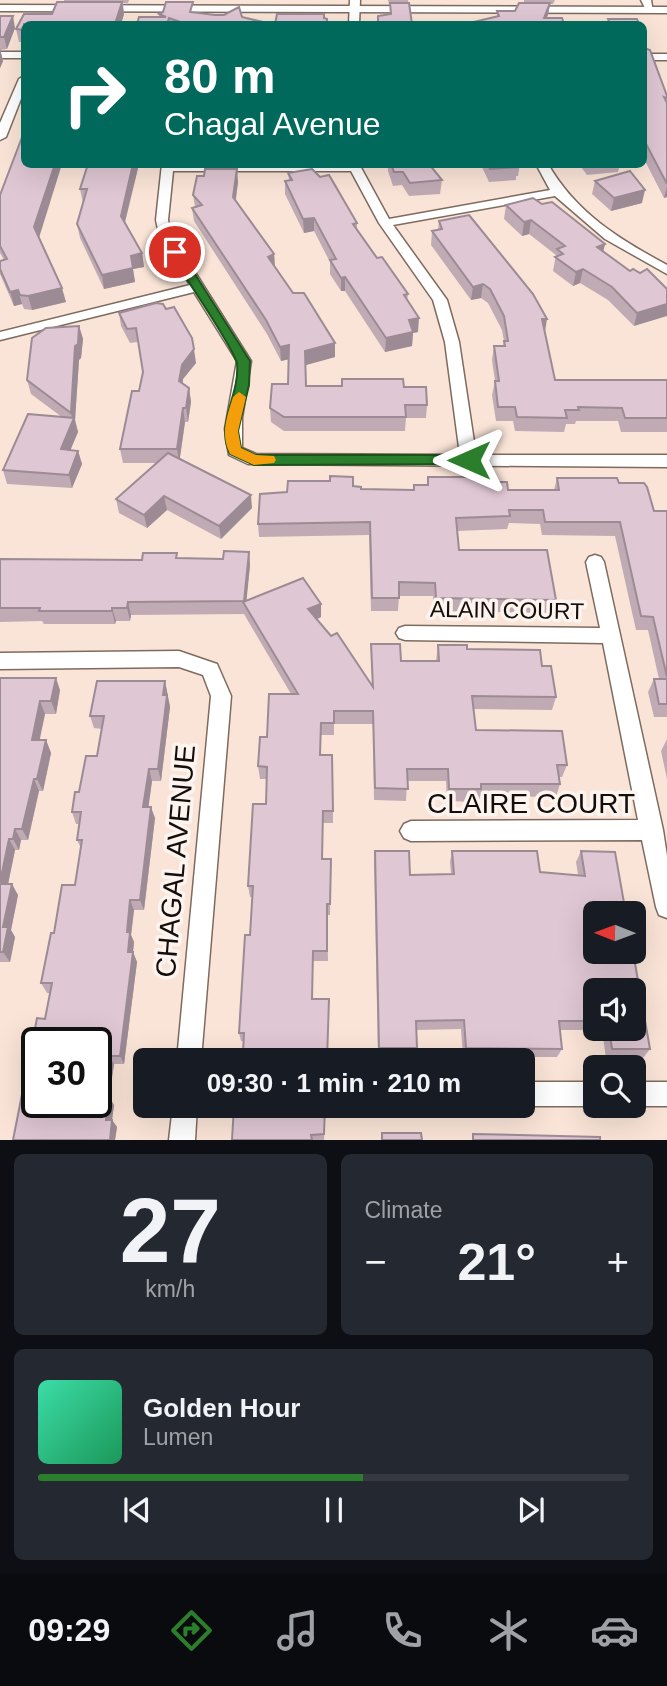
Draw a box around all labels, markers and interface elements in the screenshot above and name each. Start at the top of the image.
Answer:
icon: right [49,49,140,140]
text: 80 m [164,49,276,103]
text: Chagal Avenue [164,106,380,142]
pin [145,222,205,282]
icon: arrive [156,233,194,271]
position arrow [432,423,506,497]
street label: ALAIN COURT [430,596,584,624]
street label: CHAGAL AVENUE [150,743,201,979]
street label: CLAIRE COURT [427,788,635,819]
north arrow [583,901,646,964]
map controls [583,901,646,1118]
button: sound [583,978,646,1041]
speed limit sign: 30 [21,1027,112,1118]
button: search [583,1055,646,1118]
text: 09:30 · 1 min · 210 m [207,1068,461,1098]
text: 27 [120,1180,221,1281]
text: Climate [365,1197,442,1223]
text: 21° [457,1233,536,1291]
text: − [365,1241,387,1283]
text: + [607,1241,629,1283]
text: km/h [145,1276,195,1302]
text: Golden Hour [143,1393,300,1423]
text: Lumen [143,1424,213,1450]
icon: previous [118,1491,156,1529]
icon: pause [315,1491,353,1529]
icon: next [512,1491,550,1529]
icon: directions [167,1606,216,1655]
icon: music [273,1606,322,1655]
icon: phone [378,1606,427,1655]
icon: climate [484,1606,533,1655]
icon: car [590,1606,639,1655]
text: 09:29 [28,1612,110,1648]

